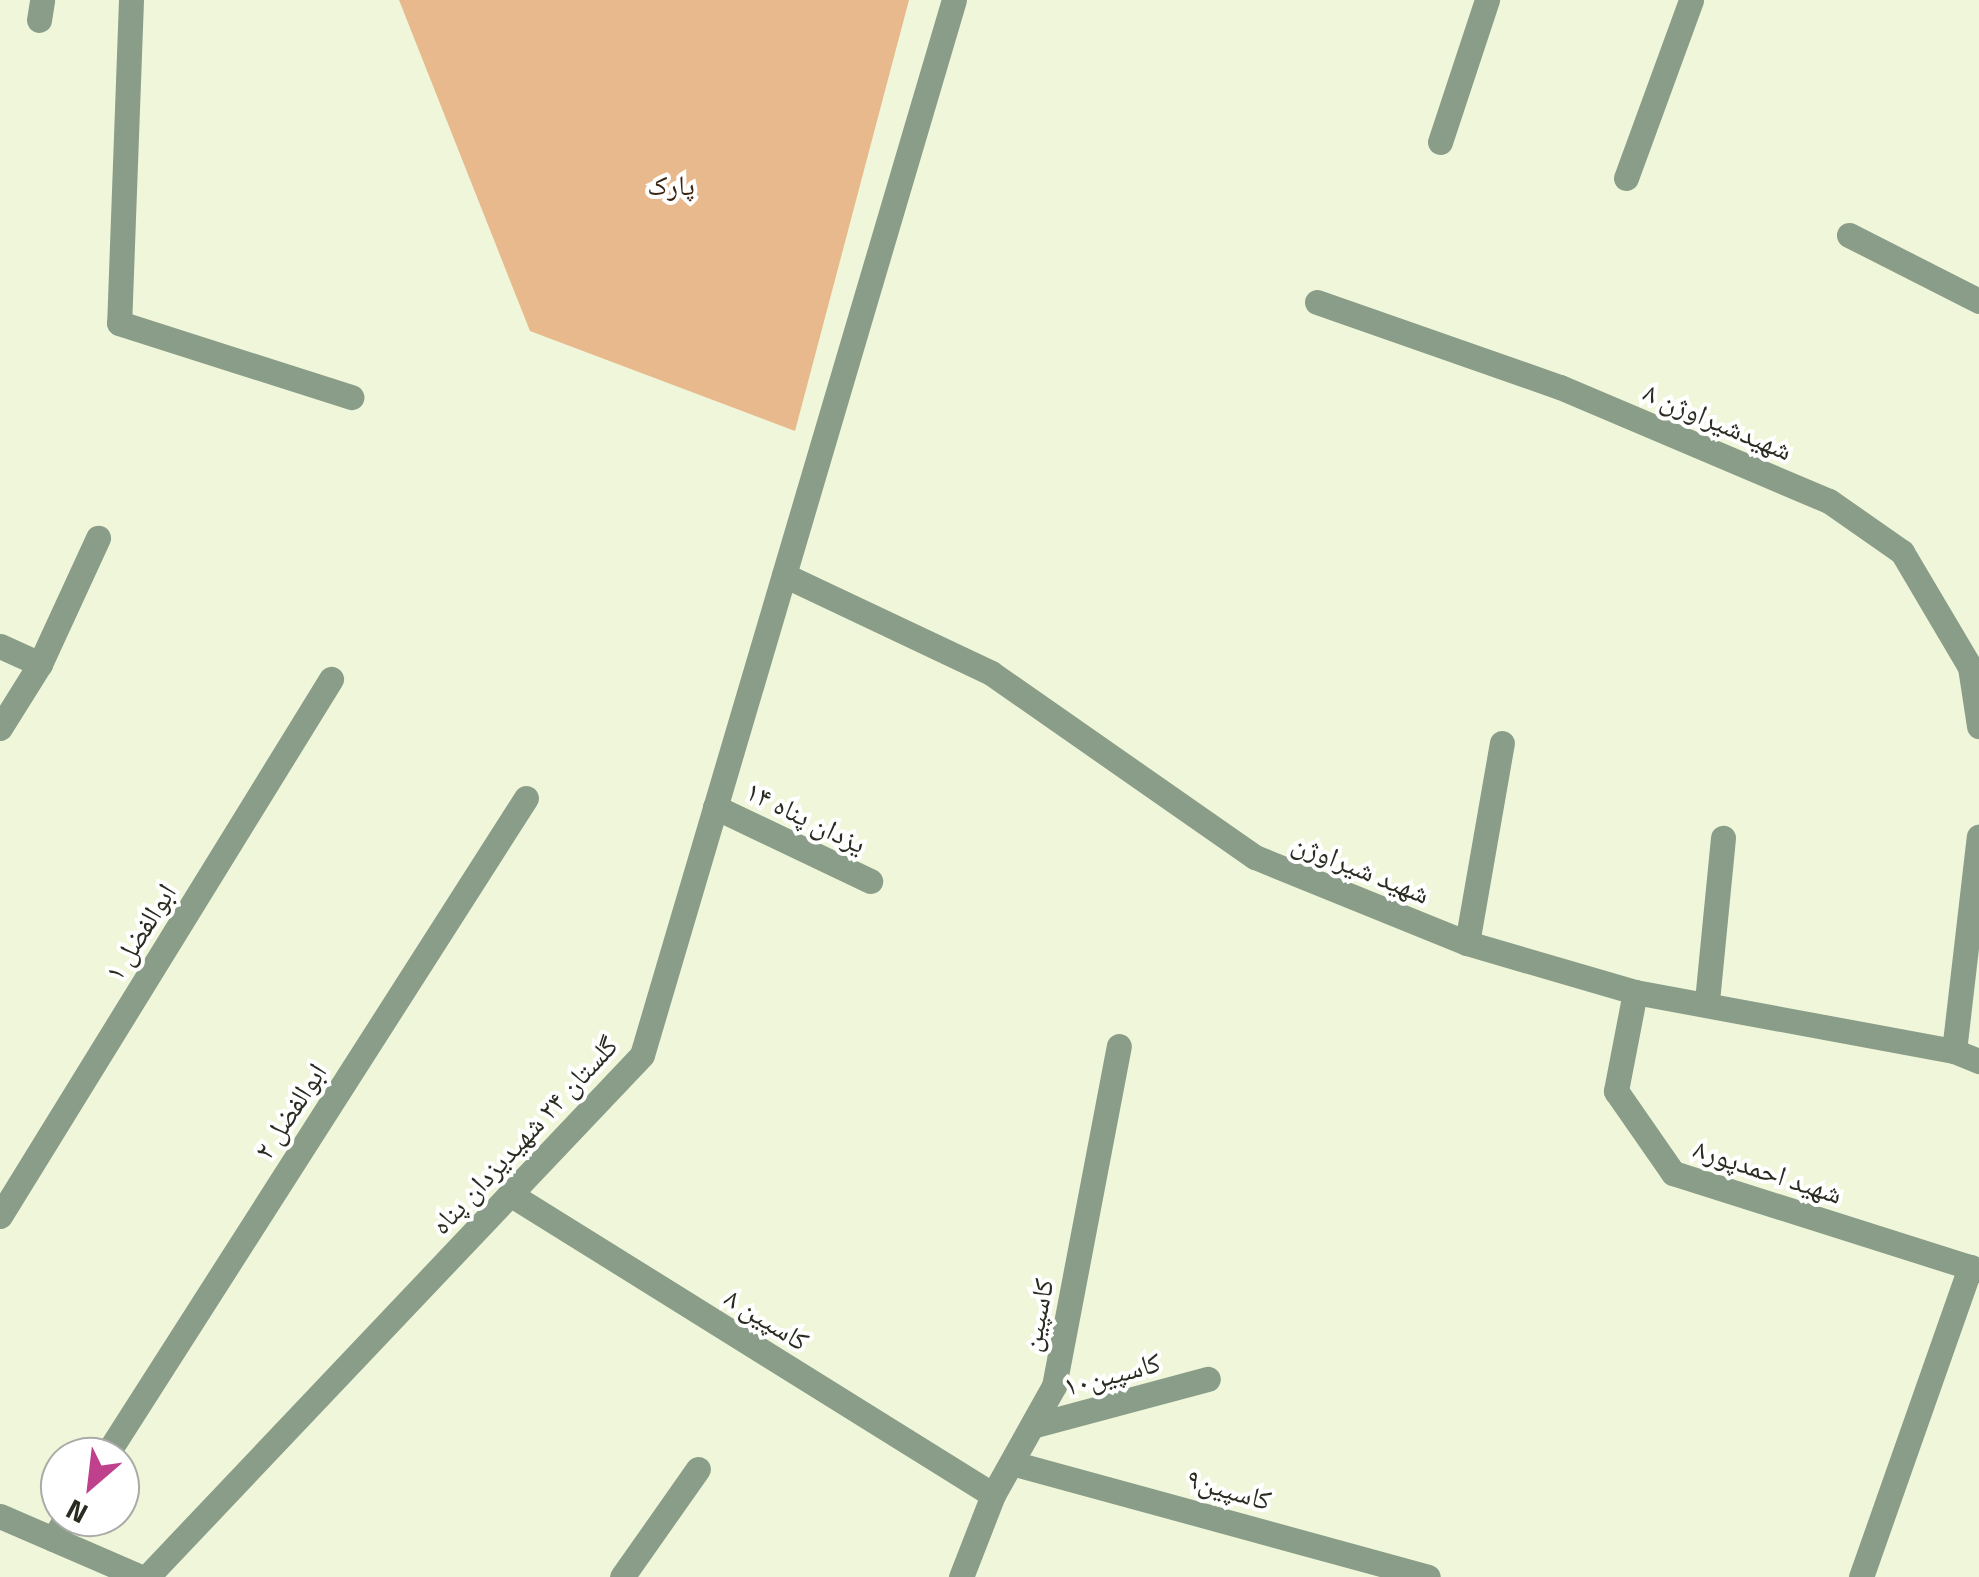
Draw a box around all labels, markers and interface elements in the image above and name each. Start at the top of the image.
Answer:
park label: پارک [647,168,695,202]
street label: شهیدشیراوژن ۸ [1639,375,1797,467]
street label: یزدان پناه ۱۴ [741,774,871,860]
street label: شهید شیراوژن [1287,825,1435,911]
street label: ابوالفضل ۱ [97,877,183,987]
street label: گلستان ۲۴ شهیدیزدان پناه [424,1029,624,1241]
street label: ابوالفضل ۲ [247,1057,333,1165]
street label: شهید احمدپور۸ [1690,1131,1846,1211]
street label: کاسپین [1013,1276,1061,1354]
street label: کاسپین ۸ [719,1280,815,1358]
street label: کاسپین۱۰ [1060,1345,1164,1403]
north arrow [40,1437,140,1537]
street label: کاسپین۹ [1183,1461,1275,1517]
text: N [58,1489,95,1536]

